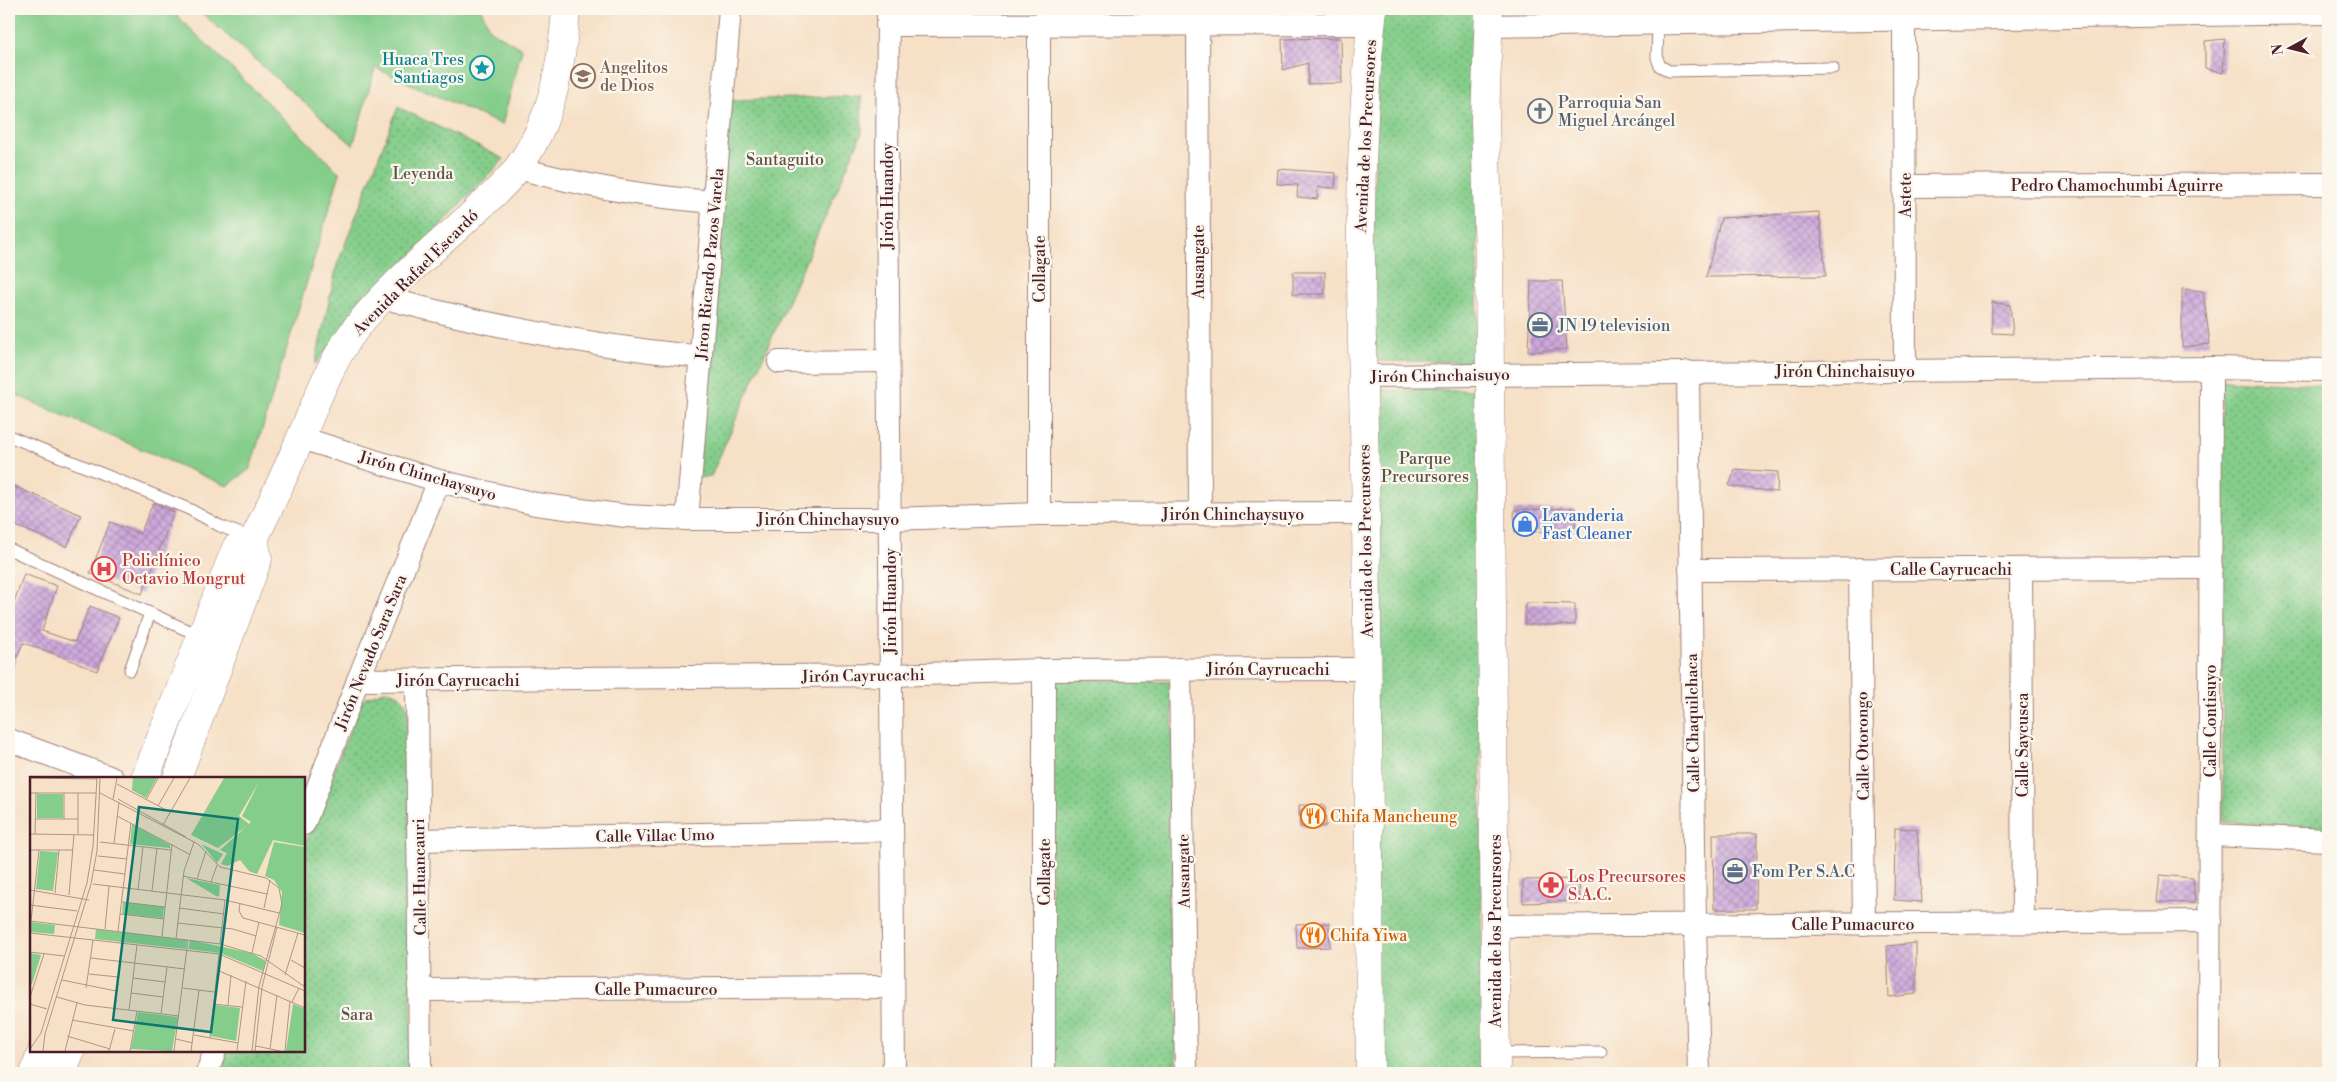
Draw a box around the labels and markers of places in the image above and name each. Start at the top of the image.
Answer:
place label: Huaca Tres Santiagos [382,50,464,88]
place icon: Huaca Tres Santiagos [469,55,495,81]
place label: Angelitos de Dios [599,58,668,96]
school or university icon: Angelitos de Dios [570,63,596,89]
place label: Parroquia San Miguel Arcángel [1558,93,1676,131]
church icon: Parroquia San Miguel Arcángel [1527,98,1553,124]
office icon: JN 19 television [1527,312,1553,338]
place label: JN 19 television [1557,316,1671,336]
place label: Lavanderia Fast Cleaner [1542,506,1632,544]
shop icon: Lavanderia Fast Cleaner [1512,511,1538,537]
place label: Policlínico Octavio Mongrut [122,551,246,589]
hospital icon: Policlínico Octavio Mongrut [91,556,117,582]
restaurant icon: Chifa Mancheung [1300,803,1326,829]
place label: Chifa Mancheung [1330,807,1458,827]
office icon: Fom Per S.A.C [1722,858,1748,884]
place label: Fom Per S.A.C [1752,862,1855,882]
place label: Los Precursores S.A.C. [1568,867,1686,905]
pharmacy icon: Los Precursores S.A.C. [1538,872,1564,898]
restaurant icon: Chifa Yiwa [1300,922,1326,948]
place label: Chifa Yiwa [1330,926,1408,946]

